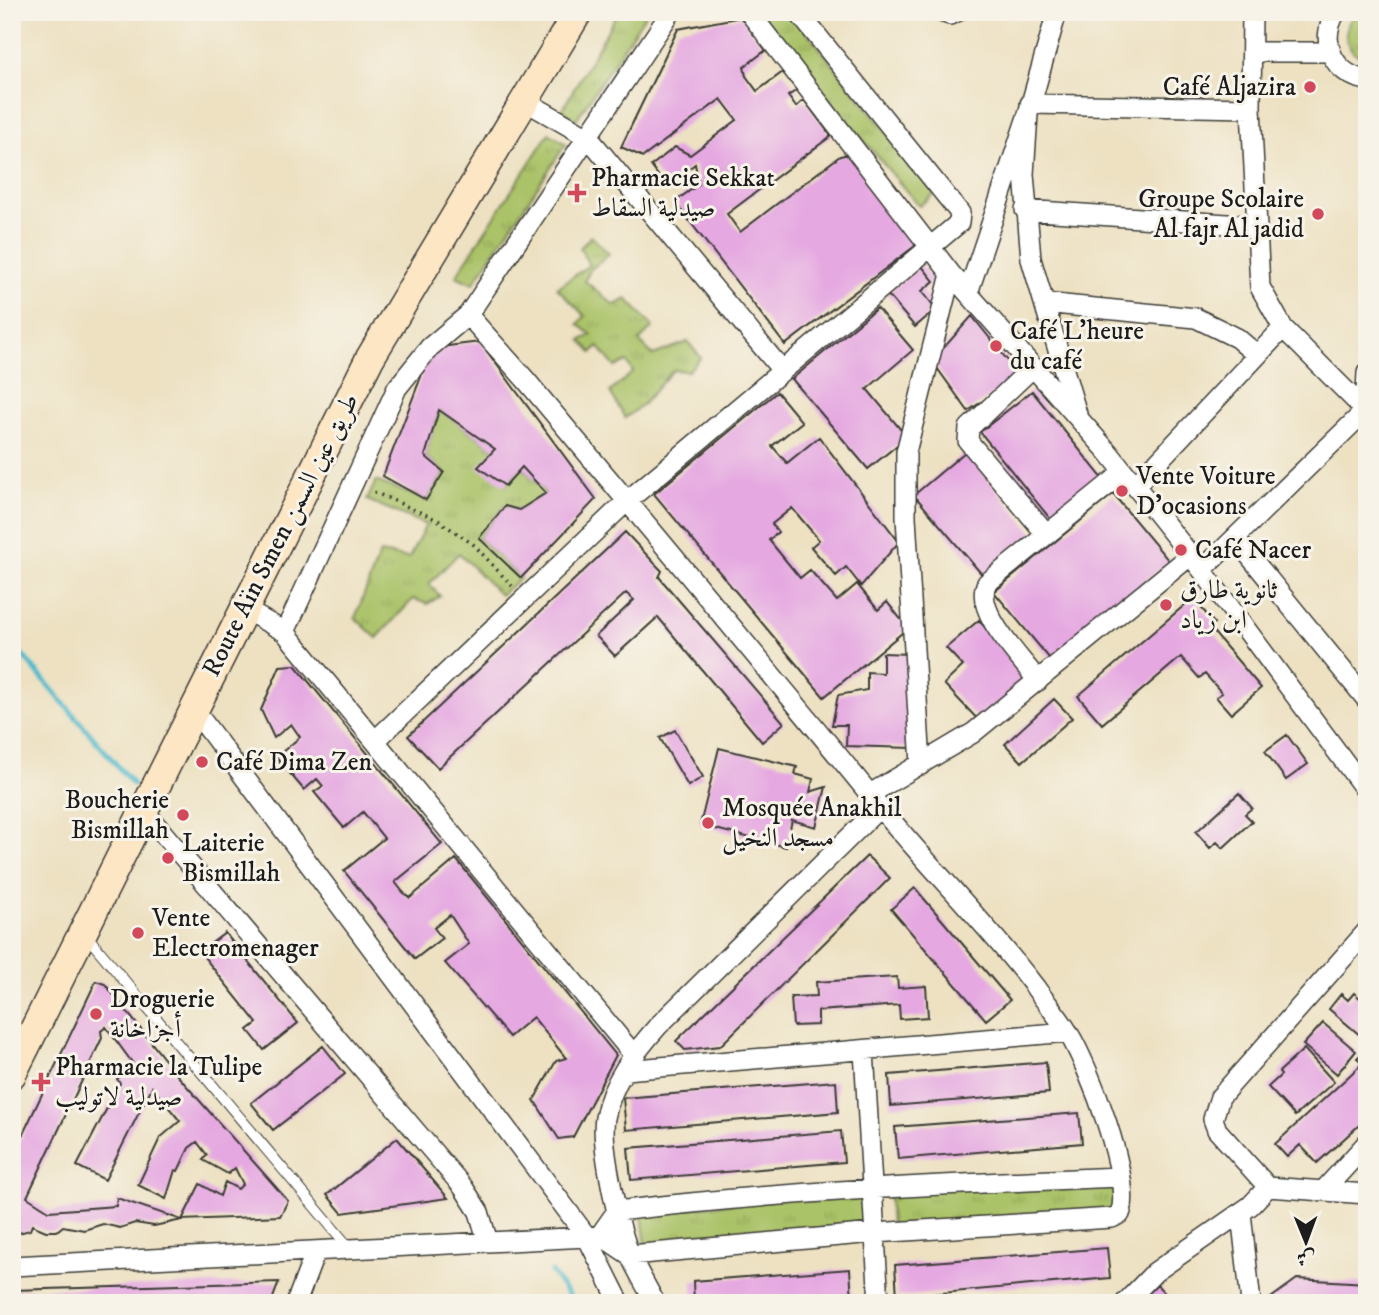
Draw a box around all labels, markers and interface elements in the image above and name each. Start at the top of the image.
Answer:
place label: Café Aljazira [1163,71,1296,104]
marker: Café Aljazira [1302,79,1318,95]
place label: Pharmacie Sekkat صيدلية السقاط [591,162,775,225]
place label: Groupe Scolaire Al fajr Al jadid [1138,183,1304,246]
marker: Pharmacie Sekkat صيدلية السقاط [569,185,585,201]
marker: Groupe Scolaire Al fajr Al jadid [1310,206,1326,222]
place label: Café L'heure du café [1010,315,1144,378]
marker: Café L'heure du café [988,338,1004,354]
street label: Route Aïn Smen طريق عين السمن [195,388,367,682]
place label: Vente Voiture D'ocasions [1135,460,1276,523]
marker: Vente Voiture D'ocasions [1114,483,1130,499]
place label: Café Nacer [1195,534,1312,567]
marker: Café Nacer [1173,542,1189,558]
place label: ثانوية طارق ابن زياد [1180,574,1278,637]
marker: ثانوية طارق ابن زياد [1158,597,1174,613]
place label: Café Dima Zen [216,746,373,779]
marker: Café Dima Zen [194,754,210,770]
place label: Boucherie Bismillah [65,784,169,847]
place label: Mosquée Anakhil مسجد النخيل [722,792,902,855]
marker: Boucherie Bismillah [175,807,191,823]
marker: Mosquée Anakhil مسجد النخيل [700,815,716,831]
place label: Laiterie Bismillah [182,827,281,890]
marker: Laiterie Bismillah [160,850,176,866]
place label: Vente Electromenager [151,902,319,965]
marker: Vente Electromenager [130,925,146,941]
place label: Droguerie أجزاخانة [110,983,215,1046]
marker: Droguerie أجزاخانة [88,1006,104,1022]
place label: Pharmacie la Tulipe صيدلية لاتوليب [55,1051,262,1114]
marker: Pharmacie la Tulipe صيدلية لاتوليب [33,1074,49,1090]
north arrow [1270,1206,1340,1276]
text: ش [1297,1246,1316,1269]

